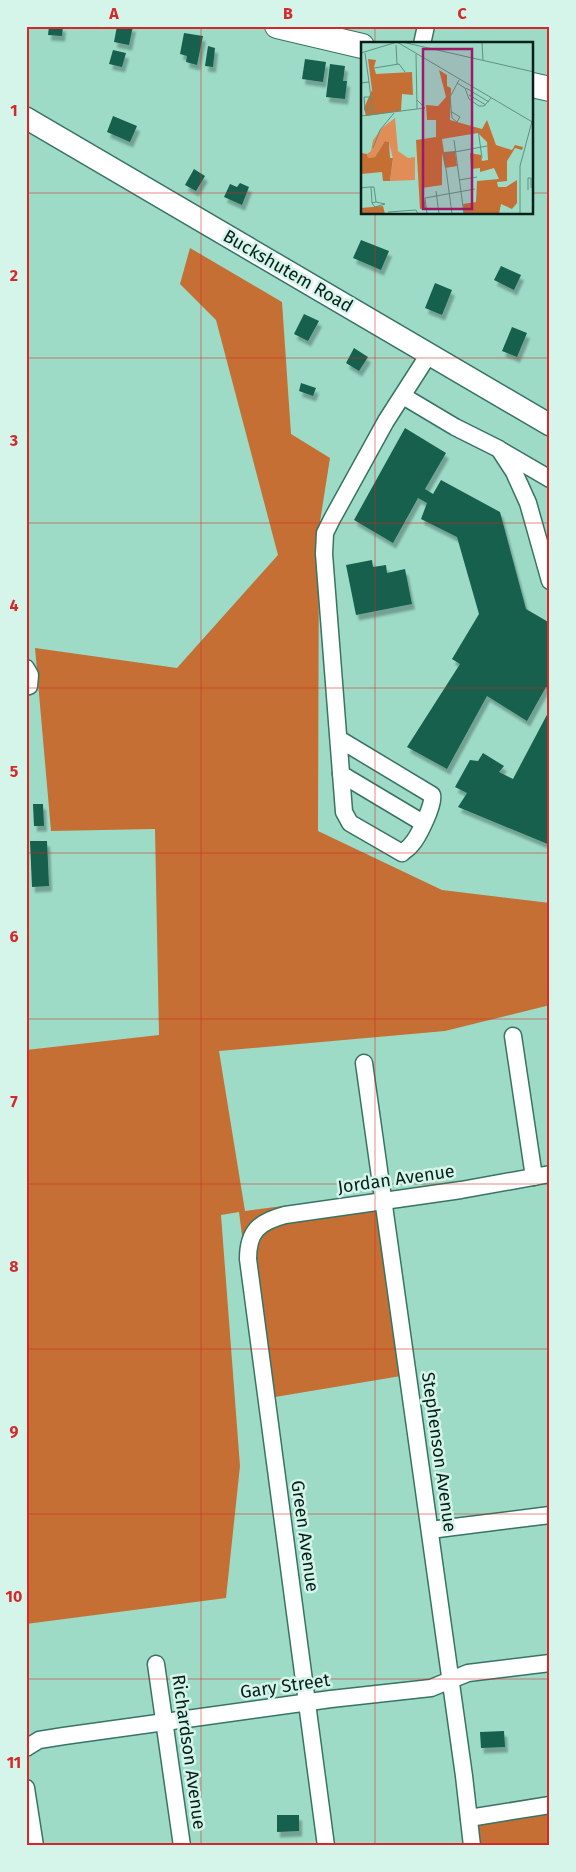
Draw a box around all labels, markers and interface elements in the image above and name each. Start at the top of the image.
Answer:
text: A [108,4,119,23]
text: B [283,4,293,23]
text: C [457,4,467,23]
inset map [361,42,534,215]
text: 1 [10,101,18,120]
street label: Buckshutem Road [219,225,357,317]
text: 2 [10,266,18,285]
text: 3 [9,431,18,450]
text: 4 [9,596,19,615]
text: 5 [10,762,19,781]
text: 6 [9,927,19,946]
text: 7 [10,1092,18,1111]
street label: Jordan Avenue [336,1160,456,1198]
text: 8 [9,1257,19,1276]
street label: Stephenson Avenue [417,1371,461,1533]
text: 9 [10,1422,19,1441]
street label: Green Avenue [286,1479,324,1593]
text: 10 [6,1587,22,1606]
street label: Gary Street [239,1669,332,1703]
street label: Richardson Avenue [167,1673,211,1831]
text: 11 [7,1753,21,1772]

